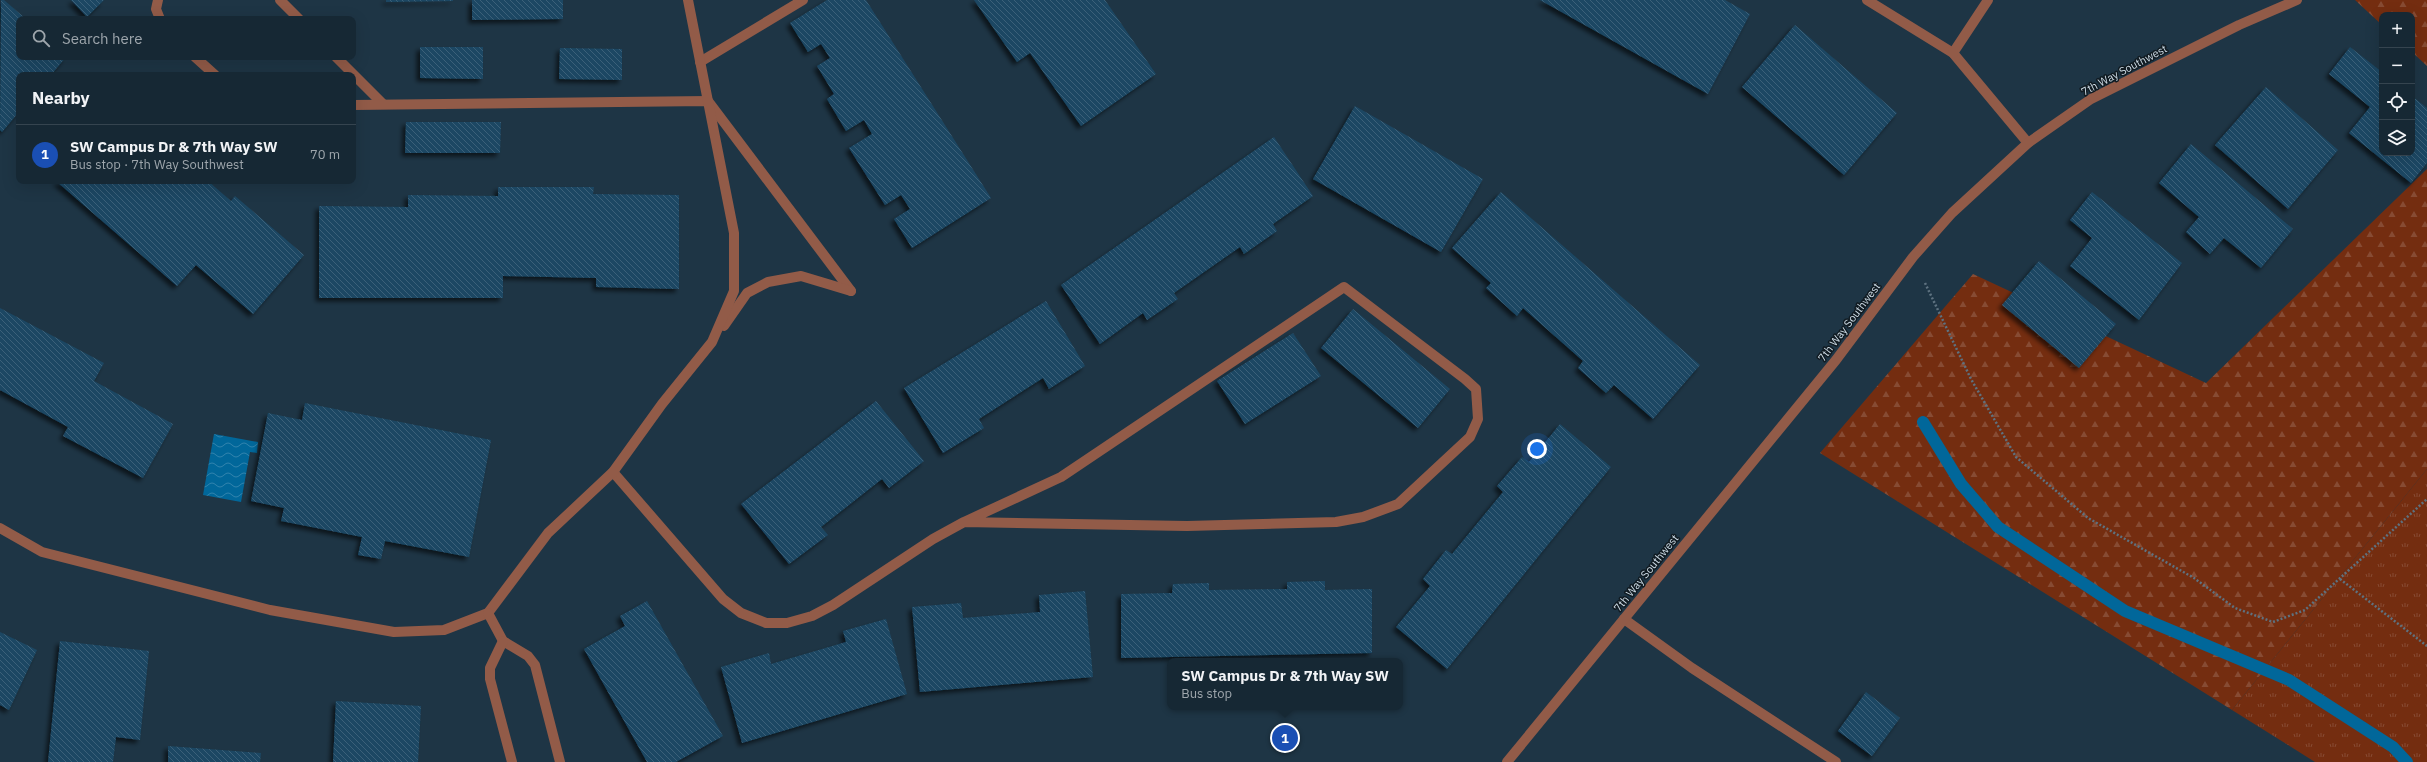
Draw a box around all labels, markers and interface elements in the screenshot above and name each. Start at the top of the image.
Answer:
map controls [2379,12,2415,156]
button: + [2379,12,2415,48]
search box [16,16,356,60]
icon: search [30,27,52,49]
text: Search here [62,29,142,48]
street label: 7th Way Southwest [2079,41,2169,99]
button: − [2379,48,2415,84]
button: locate [2379,84,2415,120]
text: Nearby [32,87,90,109]
button: layers [2379,120,2415,156]
text: SW Campus Dr & 7th Way SW [70,137,278,156]
text: 1 [41,146,49,163]
text: 70 m [310,146,340,163]
text: Bus stop · 7th Way Southwest [70,156,244,173]
street label: 7th Way Southwest [1815,280,1883,364]
your location [1527,439,1547,459]
street label: 7th Way Southwest [1611,531,1682,614]
popup [1167,658,1403,710]
text: SW Campus Dr & 7th Way SW [1181,666,1389,685]
text: Bus stop [1181,685,1232,702]
pin: 1 [1272,723,1298,753]

